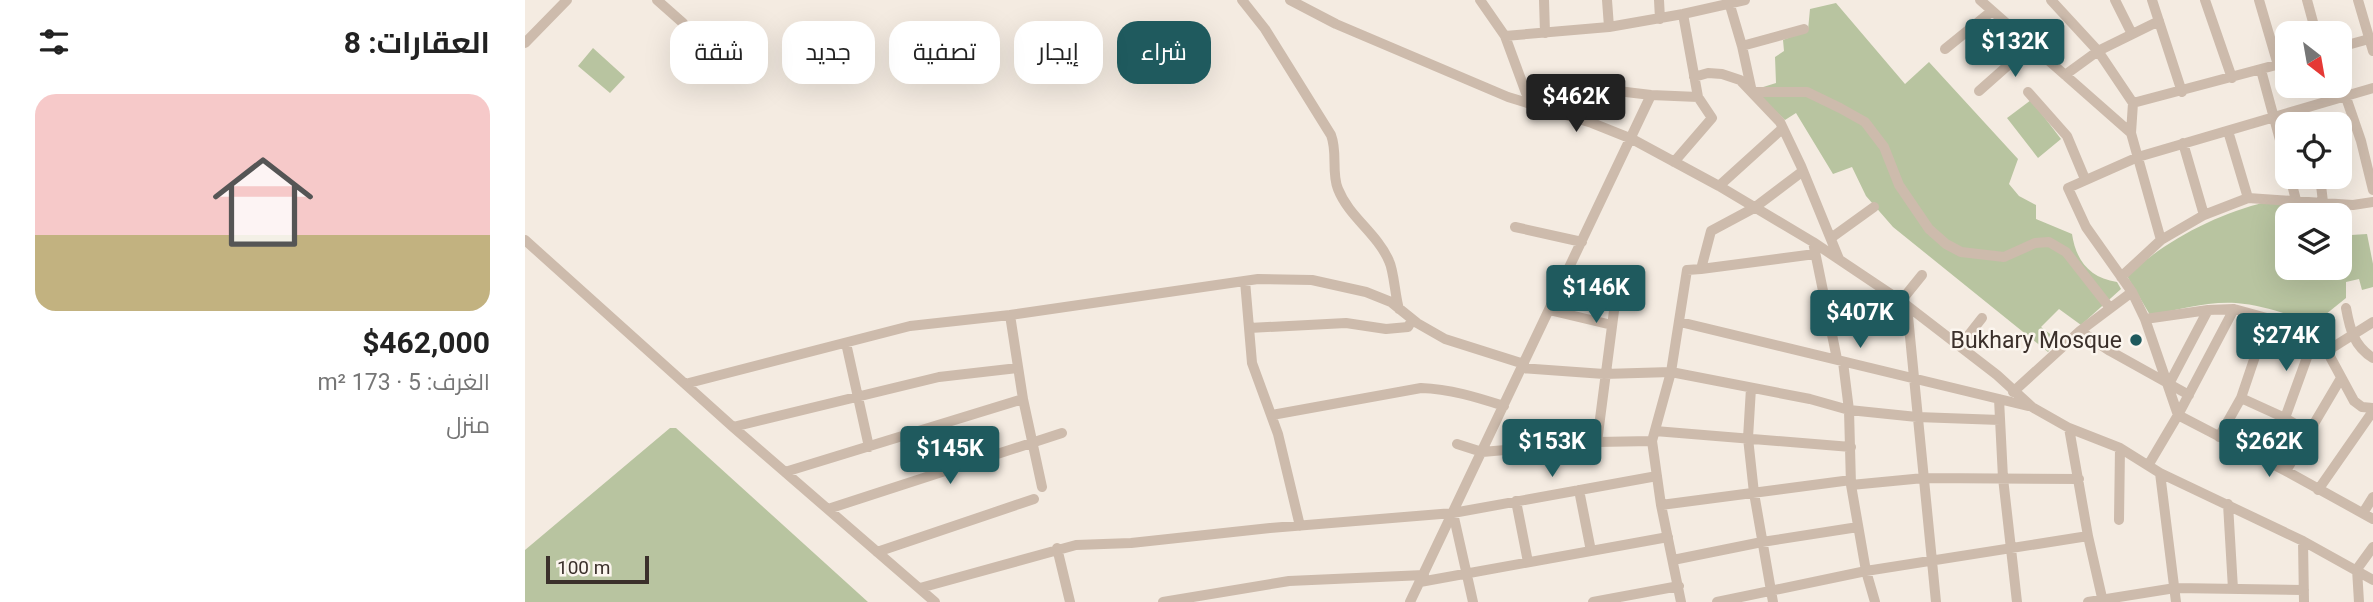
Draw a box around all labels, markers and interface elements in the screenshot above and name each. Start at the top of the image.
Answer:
pin: $132K [1966,20,2064,79]
chip: شقة [670,21,768,84]
chip: جديد [782,21,875,84]
chip: تصفية [889,21,1000,84]
chip: إيجار [1014,21,1103,84]
chip: شراء [1117,21,1211,84]
north arrow [2275,21,2352,98]
map controls [2275,21,2352,280]
icon: filters [35,23,73,61]
text: العقارات: 8 [344,25,490,60]
text: $132K [1981,28,2049,55]
pin: $462K [1527,74,1625,134]
text: $462K [1542,83,1610,110]
button: locate [2275,112,2352,189]
icon: home [200,139,326,265]
button: layers [2275,203,2352,280]
pin: $146K [1547,266,1645,325]
text: $146K [1562,274,1630,301]
pin: $407K [1811,290,1909,350]
text: $407K [1826,299,1894,326]
pin: $274K [2237,314,2335,373]
text: $274K [2252,322,2320,349]
text: $462,000 [362,325,490,360]
place label: Bukhary Mosque [1951,327,2122,354]
marker: Bukhary Mosque [2128,332,2144,348]
text: الغرف: 5 · 173 m² [317,369,490,396]
text: منزل [446,412,490,439]
pin: $153K [1503,420,1601,479]
pin: $262K [2220,420,2318,479]
pin: $145K [901,426,999,486]
text: $153K [1518,428,1586,455]
text: $262K [2235,428,2303,455]
text: $145K [916,435,984,462]
scale bar [546,553,649,585]
text: 100 m [557,556,610,579]

